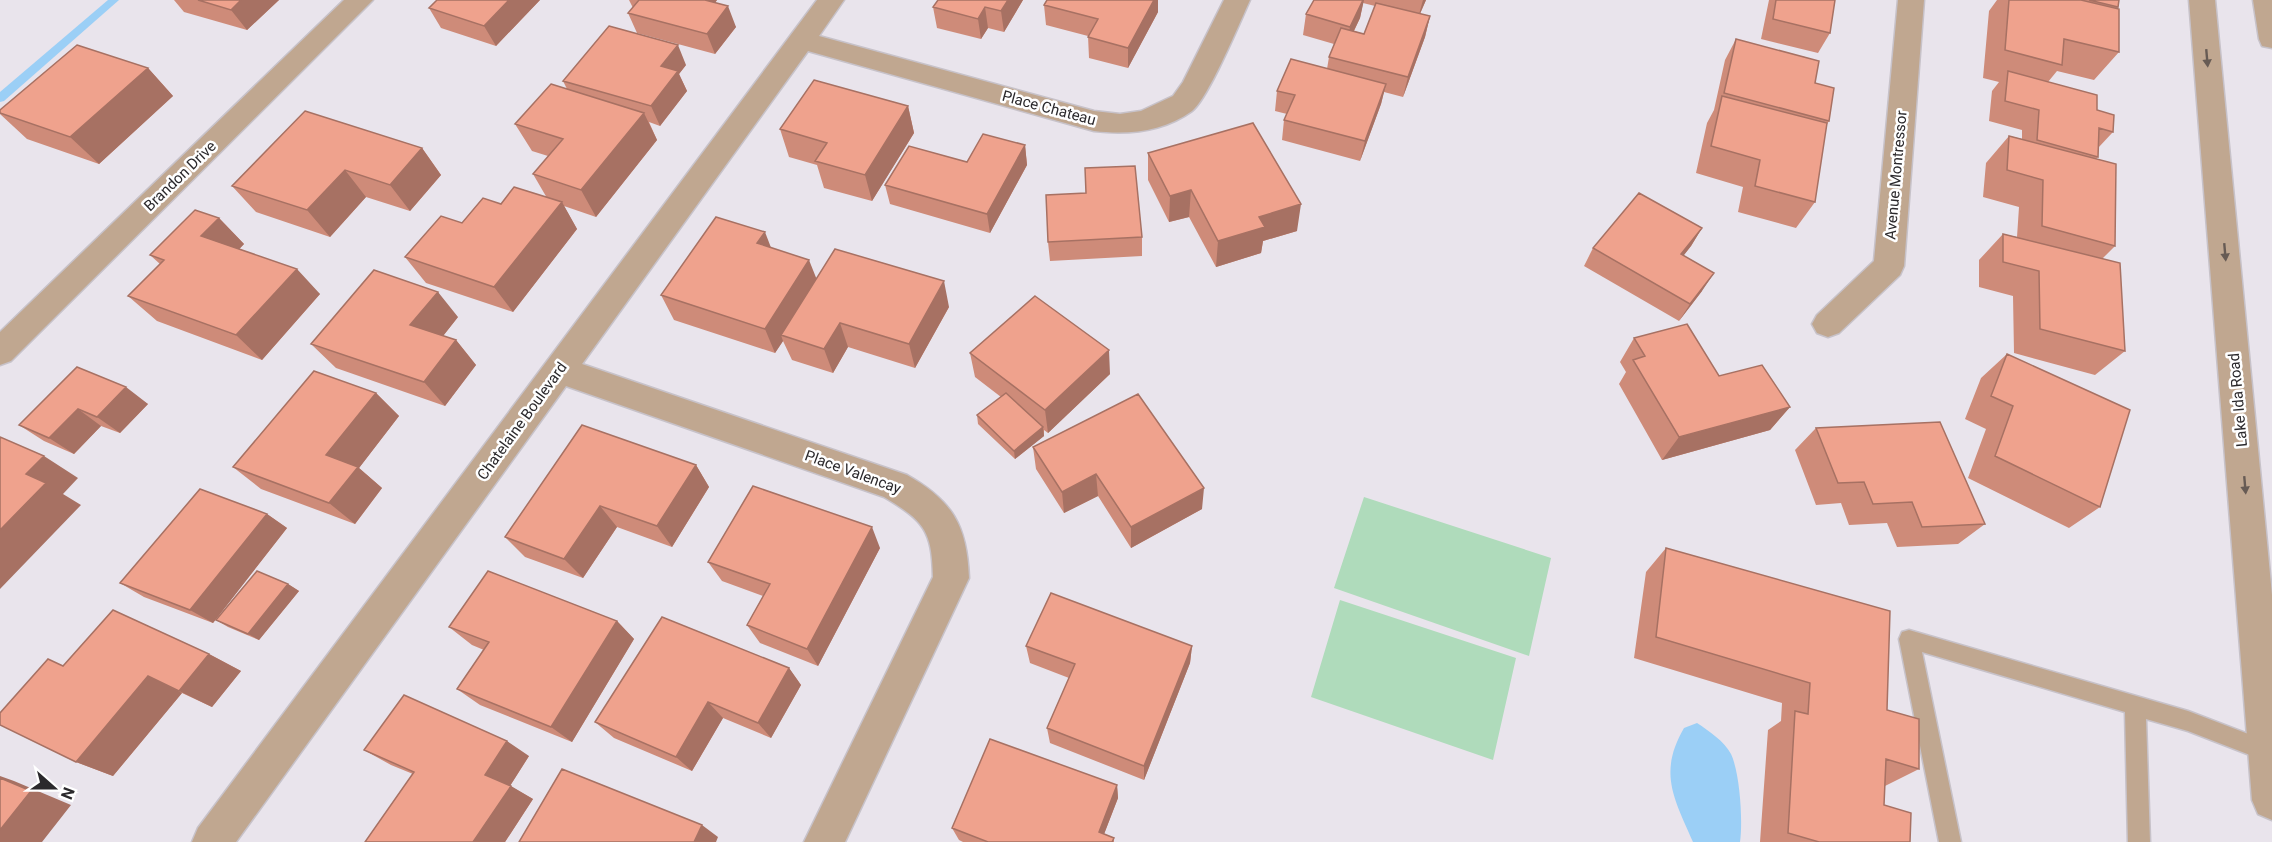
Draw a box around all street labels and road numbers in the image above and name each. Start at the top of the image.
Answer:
street label: Place Chateau [1000,87,1098,129]
street label: Avenue Montressor [1881,110,1911,240]
street label: Brandon Drive [140,137,220,215]
street label: Lake Ida Road [2225,352,2251,448]
street label: Chatelaine Boulevard [473,359,571,483]
street label: Place Valencay [802,446,904,498]

